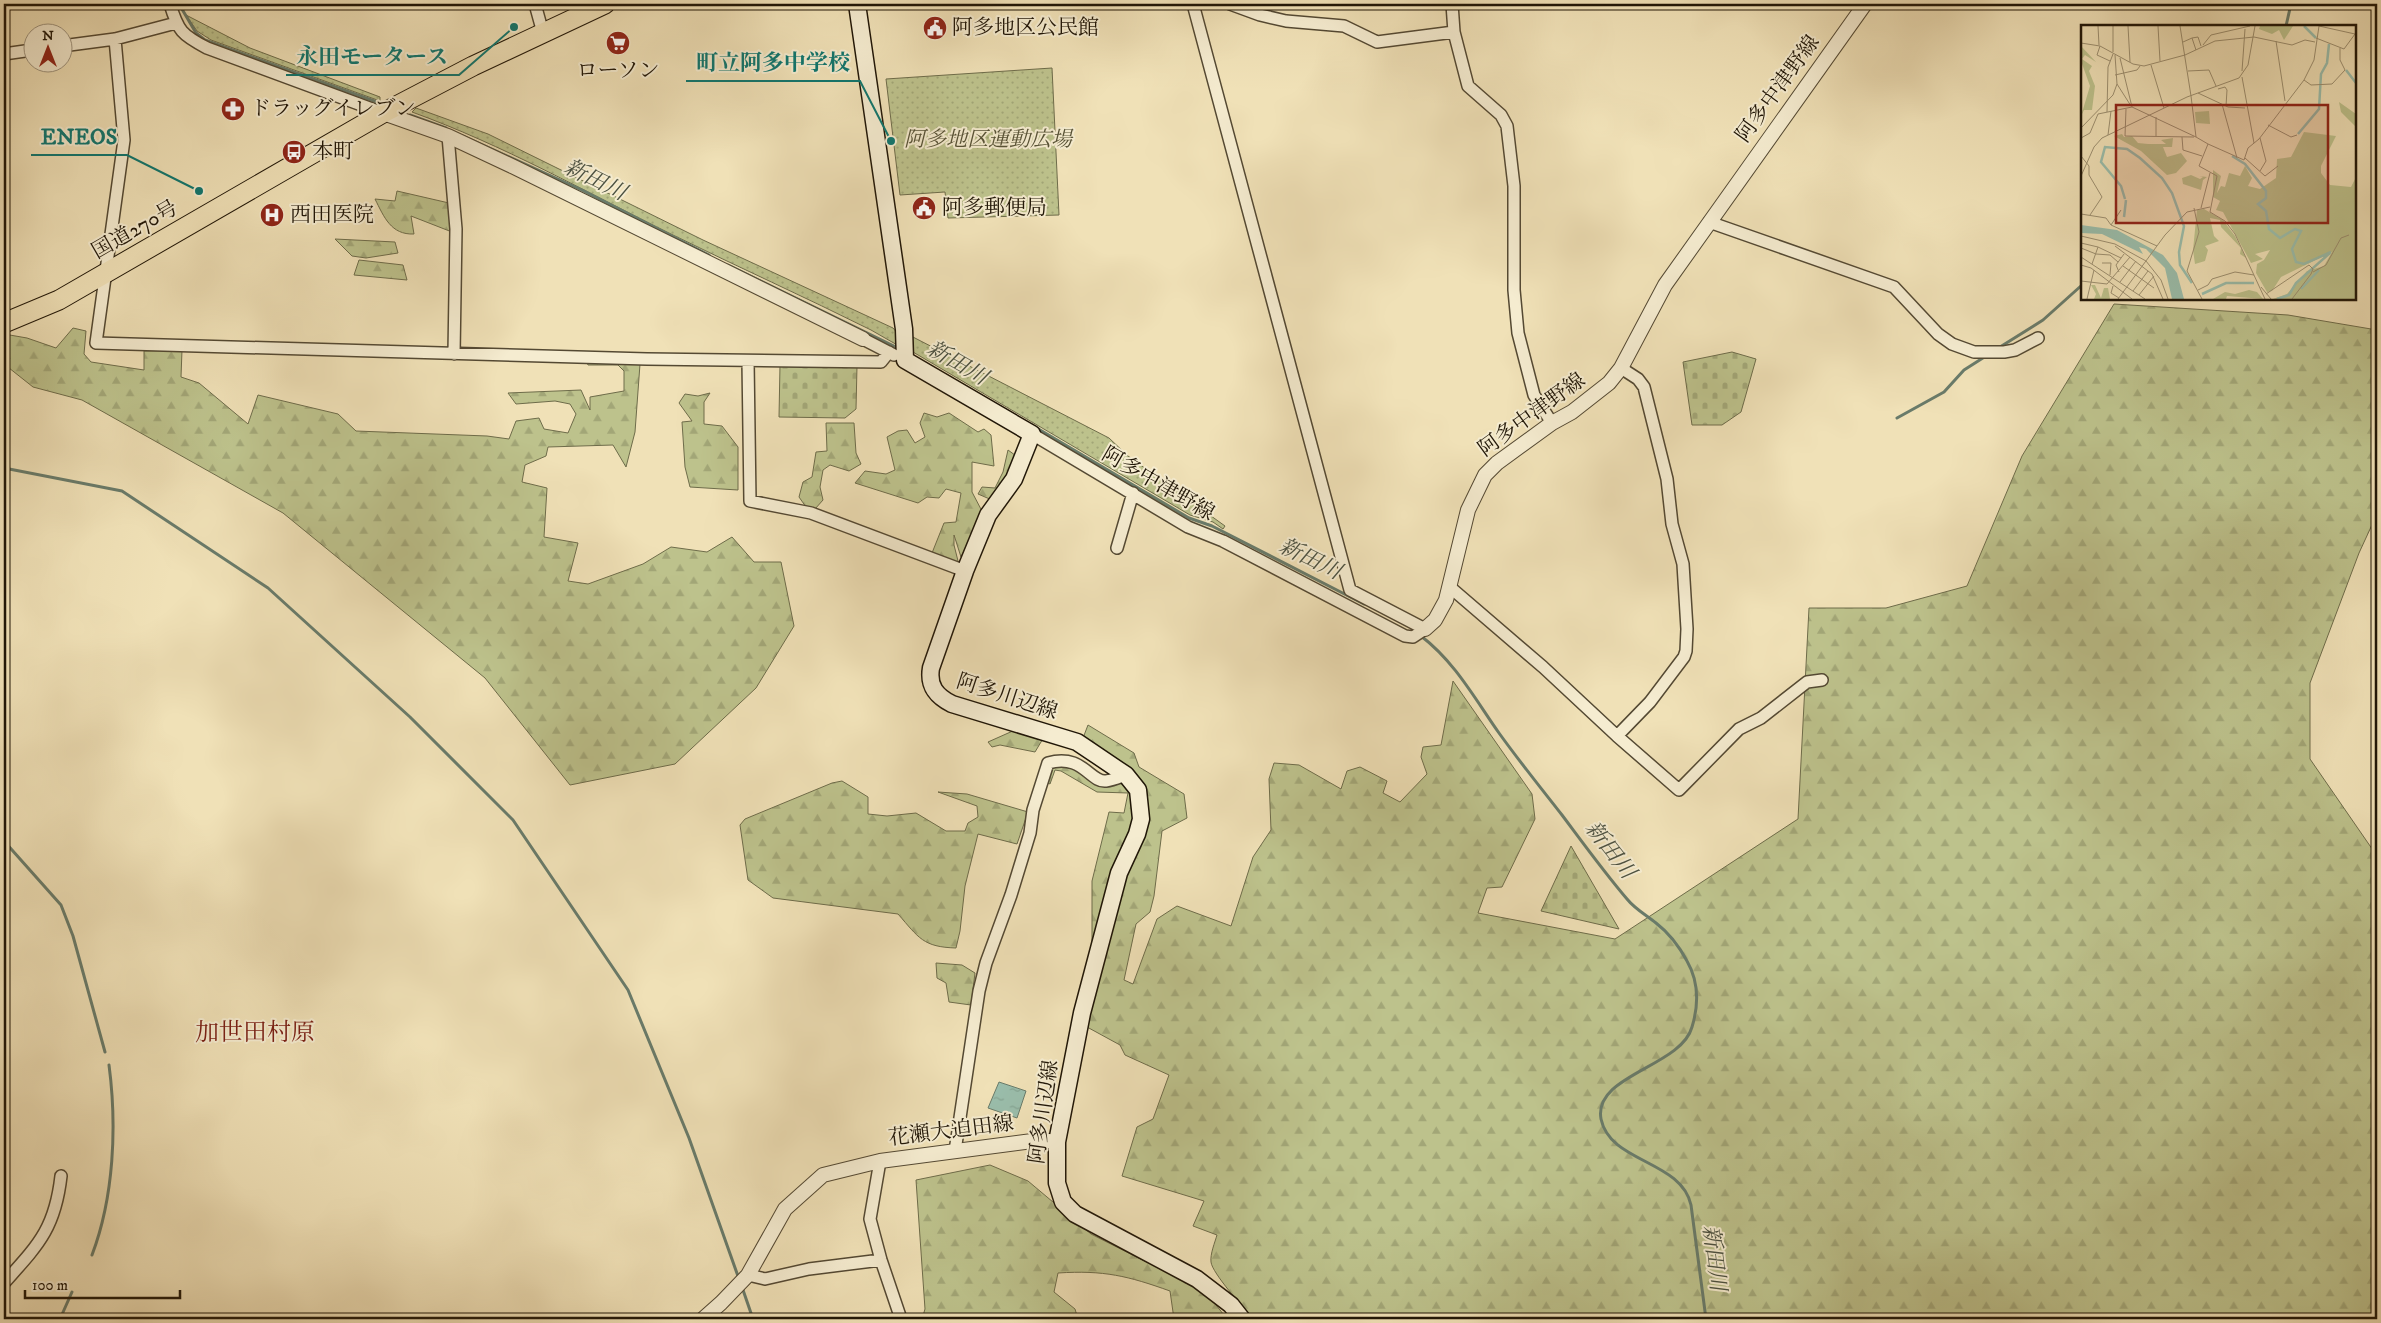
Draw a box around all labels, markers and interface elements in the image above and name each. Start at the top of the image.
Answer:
public building icon: 阿多地区公民館 [922,15,948,41]
place label: 阿多地区公民館 [952,15,1099,41]
north arrow [22,22,72,72]
inset map [2081,25,2356,300]
text: N [42,27,54,45]
supermarket icon: ローソン [605,30,631,56]
street label: 阿多中津野線 [1730,30,1826,148]
callout: 永田モータース [286,38,459,75]
text: 永田モータース [296,44,448,71]
callout: 町立阿多中学校 [686,44,860,81]
text: 町立阿多中学校 [696,50,850,77]
place label: ローソン [576,58,660,84]
pharmacy icon: ドラッグイレブン [220,96,246,122]
place label: ドラッグイレブン [250,96,416,122]
callout: ENEOS [31,118,127,155]
text: ENEOS [41,124,117,151]
park label: 阿多地区運動広場 [904,127,1074,153]
bus stop icon: 本町 [281,139,307,165]
place label: 本町 [312,139,354,165]
water label: 新田川 [559,153,632,207]
street label: 国道270号 [87,195,183,265]
public building icon: 阿多郵便局 [911,195,937,221]
place label: 阿多郵便局 [942,195,1047,221]
hospital icon: 西田医院 [259,202,285,228]
place label: 西田医院 [290,202,374,228]
water label: 新田川 [922,335,994,392]
street label: 阿多中津野線 [1473,367,1591,463]
street label: 阿多中津野線 [1097,441,1219,527]
water label: 新田川 [1274,532,1347,586]
street label: 阿多川辺線 [953,668,1061,726]
water label: 新田川 [1579,816,1642,886]
district label: 加世田村原 [195,1018,315,1048]
street label: 阿多川辺線 [1024,1058,1064,1166]
street label: 花瀬大迫田線 [887,1110,1015,1152]
water label: 新田川 [1697,1224,1732,1294]
scale bar [25,1268,180,1300]
text: 100 m [32,1276,68,1295]

